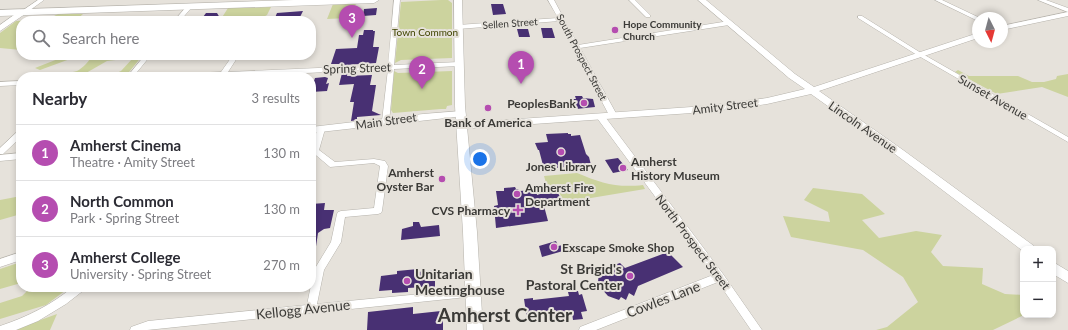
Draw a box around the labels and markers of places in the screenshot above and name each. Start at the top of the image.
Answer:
pin: 3 [339,5,365,38]
place label: Hope Community Church [623,18,702,42]
marker: Hope Community Church [610,25,620,35]
pin: 1 [508,51,534,84]
pin: 2 [409,56,435,89]
place label: PeoplesBank [507,96,577,111]
marker: PeoplesBank [579,98,589,108]
marker: Bank of America [483,103,493,113]
place label: Bank of America [444,115,532,130]
marker: Jones Library [556,147,566,157]
place label: Amherst History Museum [630,154,720,183]
place label: Jones Library [526,159,597,174]
marker: Amherst History Museum [618,163,628,173]
place label: Amherst Oyster Bar [377,165,435,194]
marker: Amherst Oyster Bar [437,174,447,184]
place label: Amherst Fire Department [524,180,595,209]
marker: Amherst Fire Department [512,189,522,199]
place label: CVS Pharmacy [431,203,511,218]
marker: CVS Pharmacy [513,205,523,215]
place label: Exscape Smoke Shop [562,240,674,255]
marker: Exscape Smoke Shop [549,242,559,252]
place label: St Brigid's Pastoral Center [526,260,623,293]
place label: Unitarian Meetinghouse [415,265,505,298]
marker: St Brigid's Pastoral Center [625,271,635,281]
marker: Unitarian Meetinghouse [402,276,412,286]

